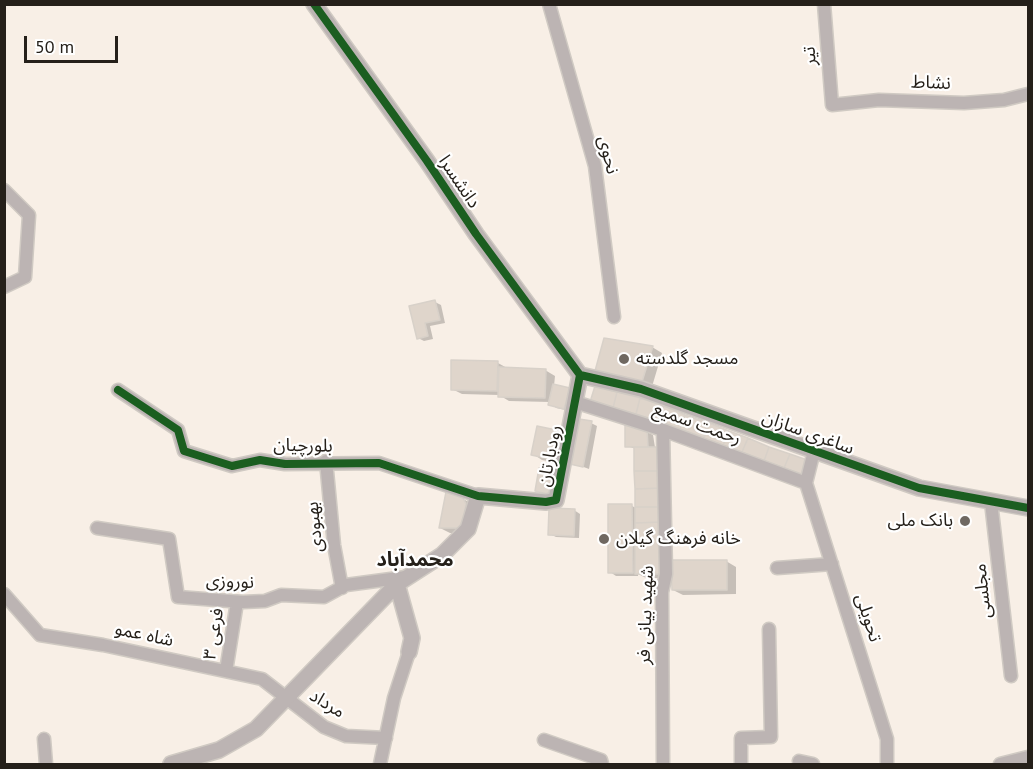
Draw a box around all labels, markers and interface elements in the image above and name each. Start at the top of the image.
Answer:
scale bar [27,24,122,62]
text: 50 m [35,35,74,58]
street label: تیر [799,46,821,66]
street label: نشاط [911,72,951,94]
street label: نحوی [593,134,623,176]
street label: دانشسرا [433,151,485,213]
place label: مسجد گلدسته [636,348,739,370]
marker: مسجد گلدسته [617,352,631,366]
street label: رحمت سمیع [650,398,744,450]
street label: ساغری سازان [759,406,857,460]
street label: رودبارتان [533,423,567,489]
street label: بلورچیان [273,435,333,457]
street label: بهبودی [302,501,328,553]
place label: بانک ملی [888,510,953,532]
marker: بانک ملی [958,514,972,528]
place label: خانه فرهنگ گیلان [616,528,741,550]
marker: خانه فرهنگ گیلان [597,532,611,546]
district label: محمدآباد [376,548,454,572]
street label: مجلسی [969,563,997,619]
street label: شهید بیانی فر [633,565,659,665]
street label: نوروزی [205,570,255,594]
street label: تحویلی [850,591,886,645]
street label: فرعی ۳ [199,607,229,661]
street label: شاه عمو [113,618,175,652]
street label: مرداد [305,685,349,723]

